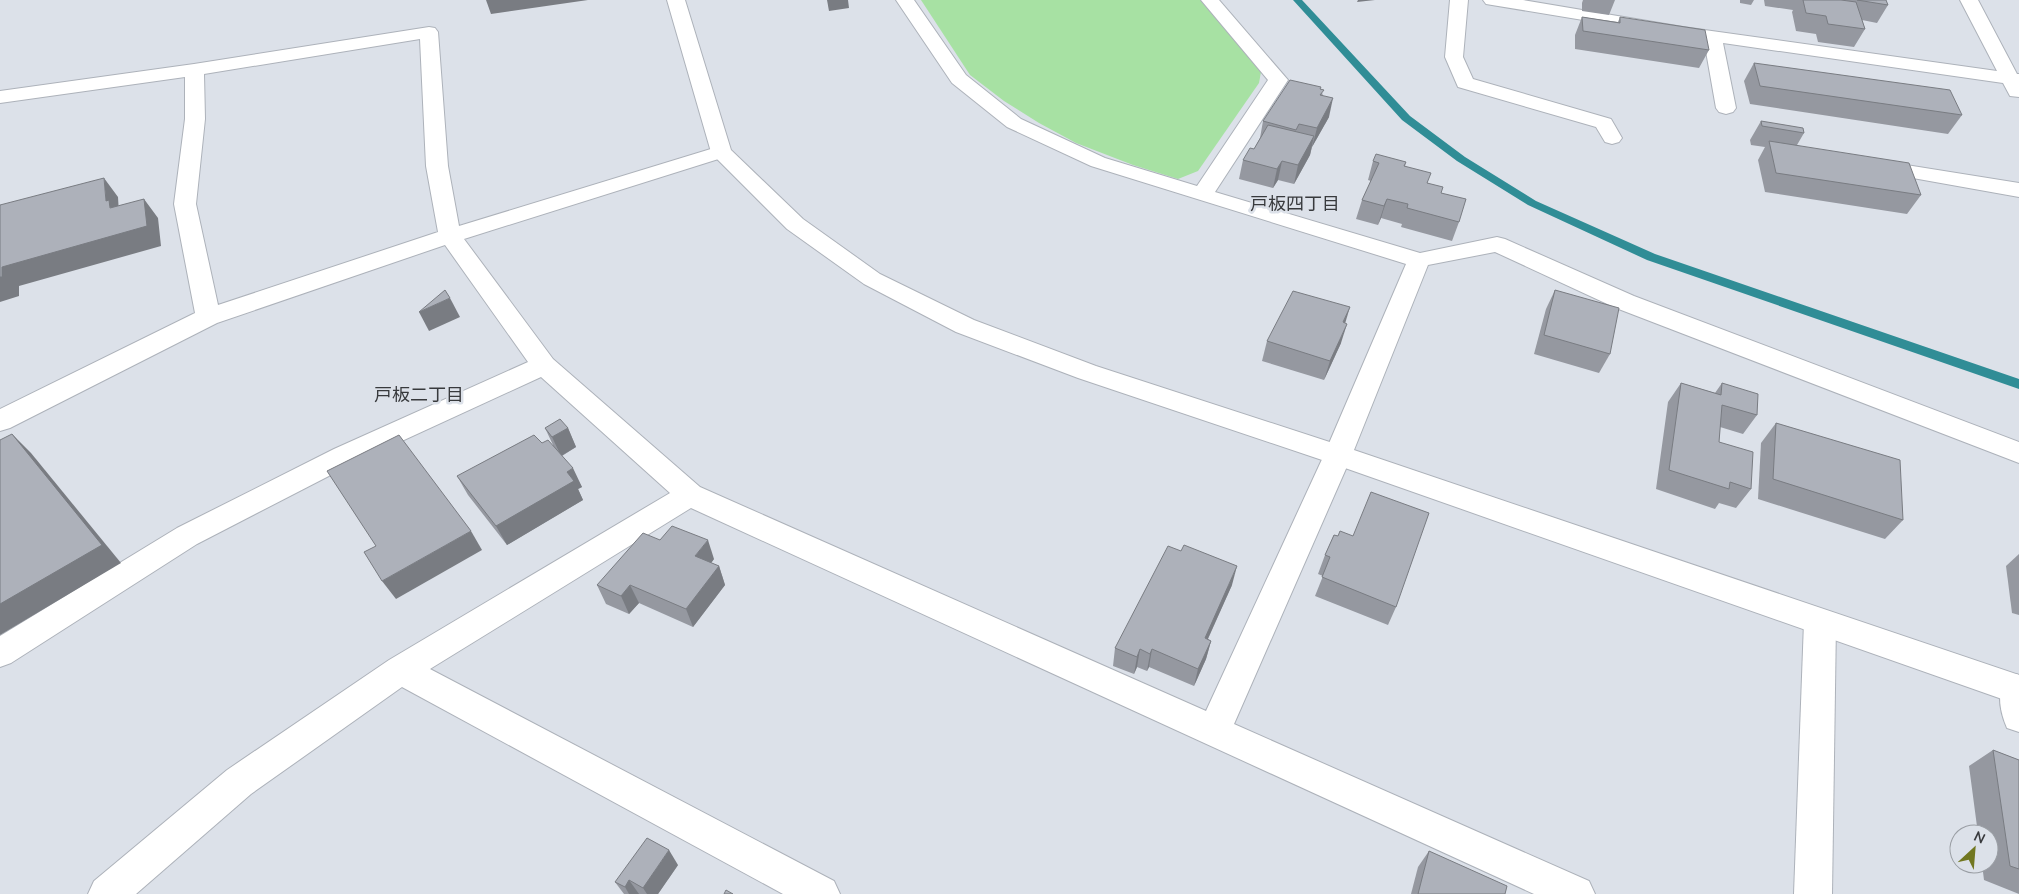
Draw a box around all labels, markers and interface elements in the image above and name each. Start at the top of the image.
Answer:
district label: 戸板四丁目 [1250,192,1340,216]
district label: 戸板二丁目 [374,383,464,407]
north arrow [1949,824,1999,874]
text: N [1971,827,1988,849]

